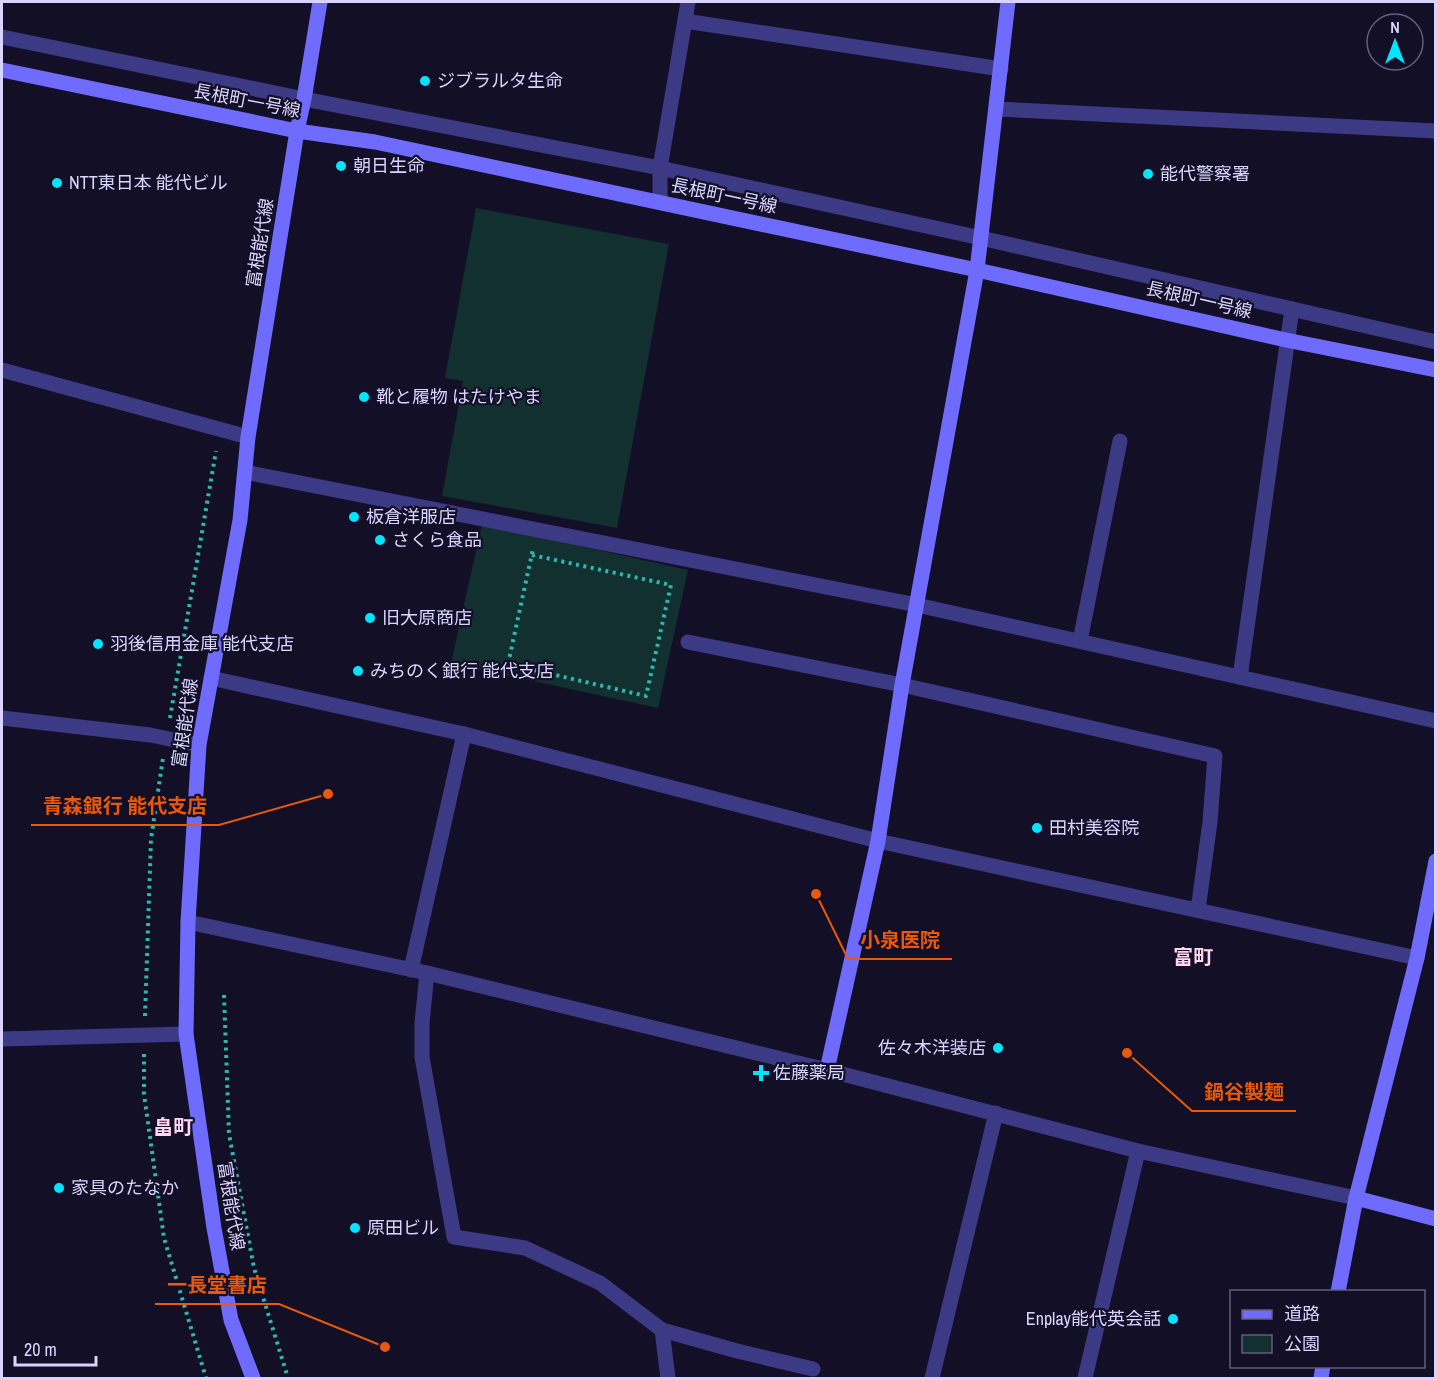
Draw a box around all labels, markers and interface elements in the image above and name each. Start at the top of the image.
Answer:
north arrow [1365,12,1425,72]
text: N [1390,16,1400,38]
place label: ジブラルタ生命 [437,68,563,93]
marker: ジブラルタ生命 [418,74,432,88]
street label: 長根町一号線 [192,78,302,123]
place label: 朝日生命 [353,153,425,178]
marker: 朝日生命 [334,159,348,173]
place label: 能代警察署 [1160,161,1250,186]
marker: 能代警察署 [1141,167,1155,181]
place label: NTT東日本 能代ビル [69,170,228,195]
street label: 長根町一号線 [669,172,780,219]
marker: NTT東日本 能代ビル [50,176,64,190]
street label: 富根能代線 [240,197,279,289]
street label: 長根町一号線 [1144,275,1255,324]
place label: 靴と履物 はたけやま [376,384,542,409]
marker: 靴と履物 はたけやま [357,390,371,404]
place label: 板倉洋服店 [366,504,456,529]
marker: 板倉洋服店 [347,510,361,524]
place label: さくら食品 [392,527,482,552]
marker: さくら食品 [373,533,387,547]
place label: 旧大原商店 [382,605,472,630]
marker: 旧大原商店 [363,611,377,625]
place label: 羽後信用金庫 能代支店 [110,631,294,656]
marker: 羽後信用金庫 能代支店 [91,637,105,651]
place label: みちのく銀行 能代支店 [370,658,554,683]
marker: みちのく銀行 能代支店 [351,664,365,678]
street label: 富根能代線 [166,677,203,769]
callout: 青森銀行 能代支店 [31,787,219,825]
text: 青森銀行 能代支店 [43,792,207,819]
place label: 田村美容院 [1049,815,1139,840]
marker: 田村美容院 [1030,821,1044,835]
callout: 小泉医院 [848,921,952,959]
text: 小泉医院 [860,926,940,953]
district label: 富町 [1173,943,1213,970]
place label: 佐々木洋装店 [878,1035,986,1060]
marker: 佐々木洋装店 [991,1041,1005,1055]
place label: 佐藤薬局 [773,1060,845,1085]
marker: 佐藤薬局 [754,1066,768,1080]
callout: 鍋谷製麺 [1192,1073,1296,1111]
text: 鍋谷製麺 [1204,1078,1284,1105]
district label: 畠町 [153,1113,193,1140]
street label: 富根能代線 [212,1160,251,1252]
place label: 家具のたなか [71,1175,179,1200]
marker: 家具のたなか [52,1181,66,1195]
place label: 原田ビル [367,1215,439,1240]
marker: 原田ビル [348,1221,362,1235]
callout: 一長堂書店 [155,1266,279,1304]
text: 一長堂書店 [167,1271,267,1298]
legend [1230,1290,1425,1368]
text: 道路 [1284,1301,1320,1326]
place label: Enplay能代英会話 [1026,1306,1161,1331]
marker: Enplay能代英会話 [1166,1312,1180,1326]
scale bar [15,1329,96,1367]
text: 公園 [1284,1331,1320,1356]
text: 20 m [24,1337,57,1362]

